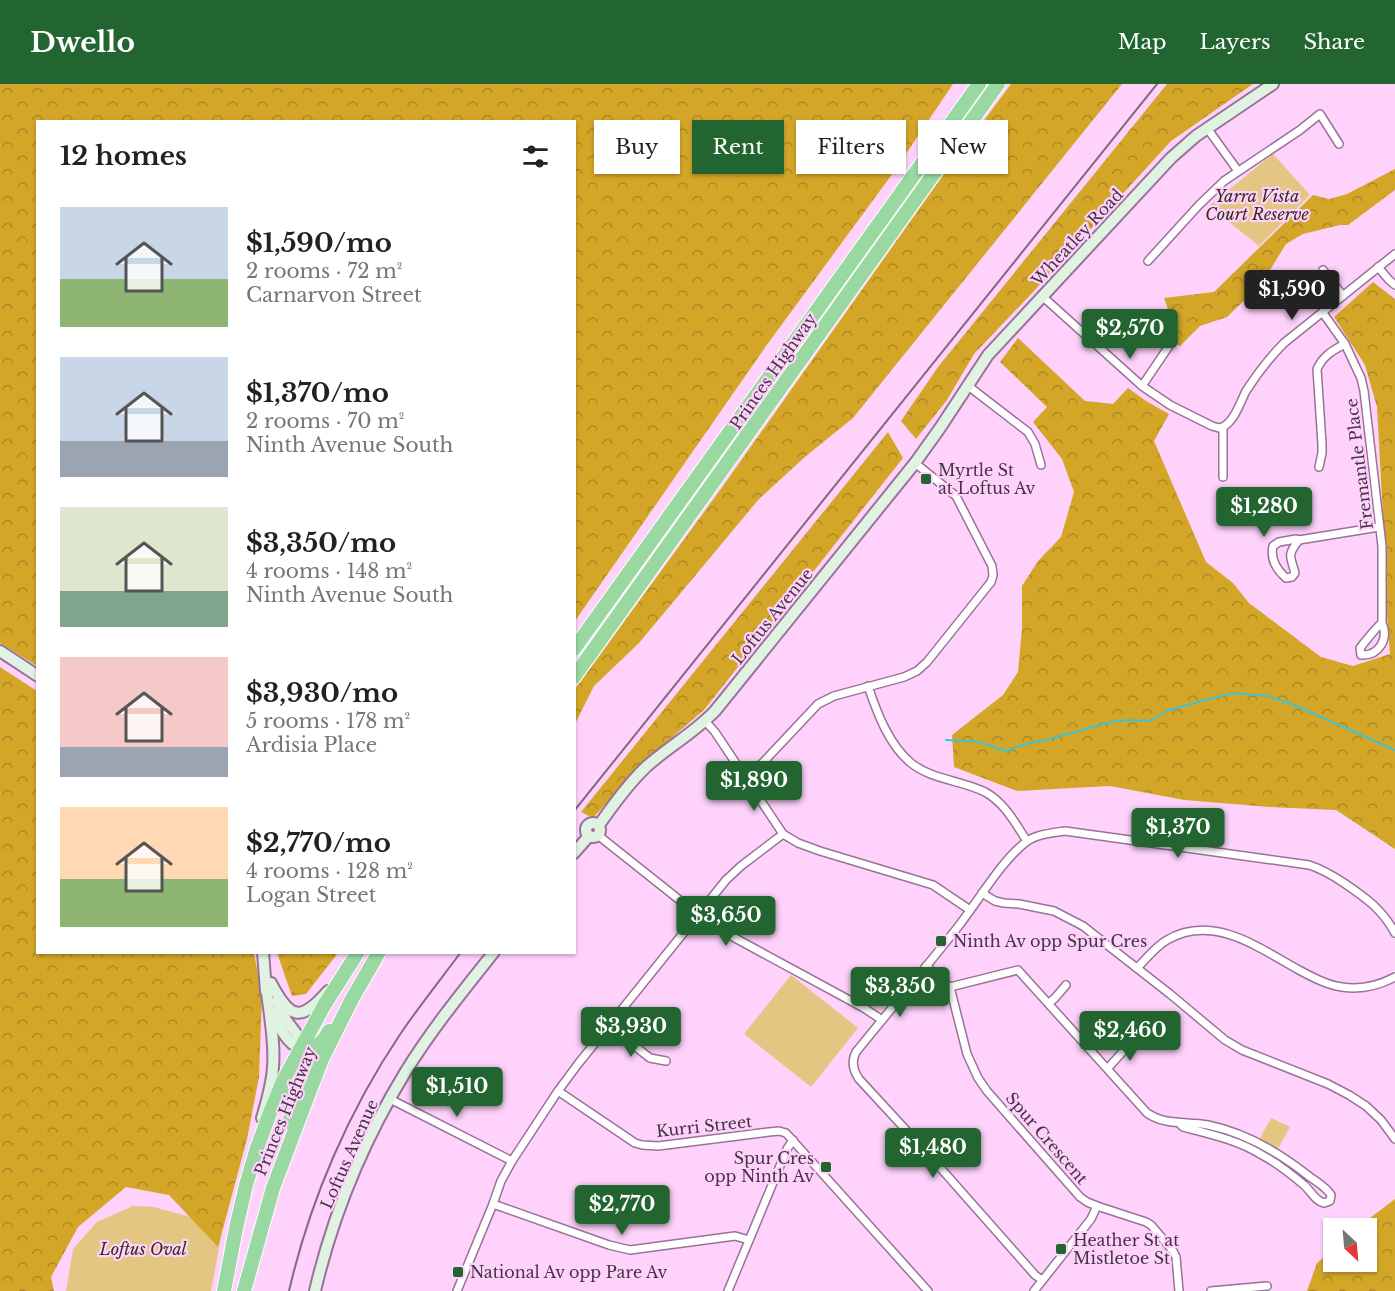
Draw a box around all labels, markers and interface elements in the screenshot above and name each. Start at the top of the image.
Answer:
text: Dwello [30,25,135,60]
text: Map [1118,29,1167,55]
text: Layers [1200,29,1271,55]
text: Share [1304,29,1365,55]
chip: Buy [594,120,680,174]
chip: Rent [692,120,784,174]
chip: Filters [796,120,906,174]
chip: New [918,120,1008,174]
text: 12 homes [60,140,187,172]
icon: filters [519,140,552,173]
street label: Wheatley Road [1026,184,1127,290]
park label: Yarra Vista Court Reserve [1205,186,1310,224]
text: $1,590/mo [246,227,392,259]
icon: home [108,231,180,303]
text: 2 rooms · 72 m² [246,259,403,283]
pin: $1,590 [1243,270,1341,321]
text: $1,590 [1258,277,1326,301]
text: Carnarvon Street [246,283,422,307]
street label: Princes Highway [725,308,821,433]
pin: $2,570 [1081,309,1179,360]
text: $2,570 [1096,316,1164,340]
text: $1,370/mo [246,377,389,409]
icon: home [108,381,180,453]
street label: Fremantle Place [1341,397,1377,531]
text: 2 rooms · 70 m² [246,409,404,433]
text: Ninth Avenue South [246,433,453,457]
place label: Myrtle St at Loftus Av [938,460,1036,498]
marker: Myrtle St at Loftus Av [919,472,933,486]
pin: $1,280 [1215,487,1313,538]
text: $1,280 [1230,494,1298,518]
text: $3,350/mo [246,527,396,559]
icon: home [108,531,180,603]
text: 4 rooms · 148 m² [246,559,412,583]
street label: Loftus Avenue [727,564,817,668]
text: Ninth Avenue South [246,583,453,607]
text: $3,930/mo [246,677,398,709]
icon: home [108,681,180,753]
text: 5 rooms · 178 m² [246,709,410,733]
text: Ardisia Place [246,733,377,757]
pin: $1,890 [705,761,803,812]
text: $1,890 [720,768,788,792]
pin: $1,370 [1129,808,1227,859]
text: $1,370 [1146,815,1211,839]
text: $2,770/mo [246,827,391,859]
icon: home [108,831,180,903]
text: 4 rooms · 128 m² [246,859,413,883]
text: Logan Street [246,883,376,907]
pin: $3,650 [677,896,775,947]
text: $3,650 [690,903,762,927]
place label: Ninth Av opp Spur Cres [953,931,1147,951]
marker: Ninth Av opp Spur Cres [934,934,948,948]
pin: $3,350 [851,967,949,1018]
text: $3,350 [865,974,935,998]
pin: $3,930 [582,1007,680,1058]
pin: $2,460 [1081,1011,1179,1062]
text: $3,930 [595,1014,667,1038]
text: $2,460 [1094,1018,1167,1042]
street label: Princes Highway [250,1043,320,1178]
pin: $1,510 [408,1067,506,1118]
text: $1,510 [426,1074,488,1098]
street label: Spur Crescent [1002,1088,1092,1188]
street label: Loftus Avenue [316,1096,382,1212]
street label: Kurri Street [655,1111,753,1141]
pin: $1,480 [884,1128,982,1179]
text: $1,480 [899,1135,967,1159]
place label: Spur Cres opp Ninth Av [704,1148,814,1186]
marker: Spur Cres opp Ninth Av [819,1160,833,1174]
pin: $2,770 [573,1185,671,1236]
text: $2,770 [589,1192,655,1216]
north arrow [1323,1218,1377,1272]
map controls [1323,1218,1377,1272]
place label: Heather St at Mistletoe St [1073,1230,1179,1268]
park label: Loftus Oval [98,1239,188,1259]
marker: Heather St at Mistletoe St [1054,1242,1068,1256]
place label: National Av opp Pare Av [470,1262,667,1282]
marker: National Av opp Pare Av [451,1265,465,1279]

